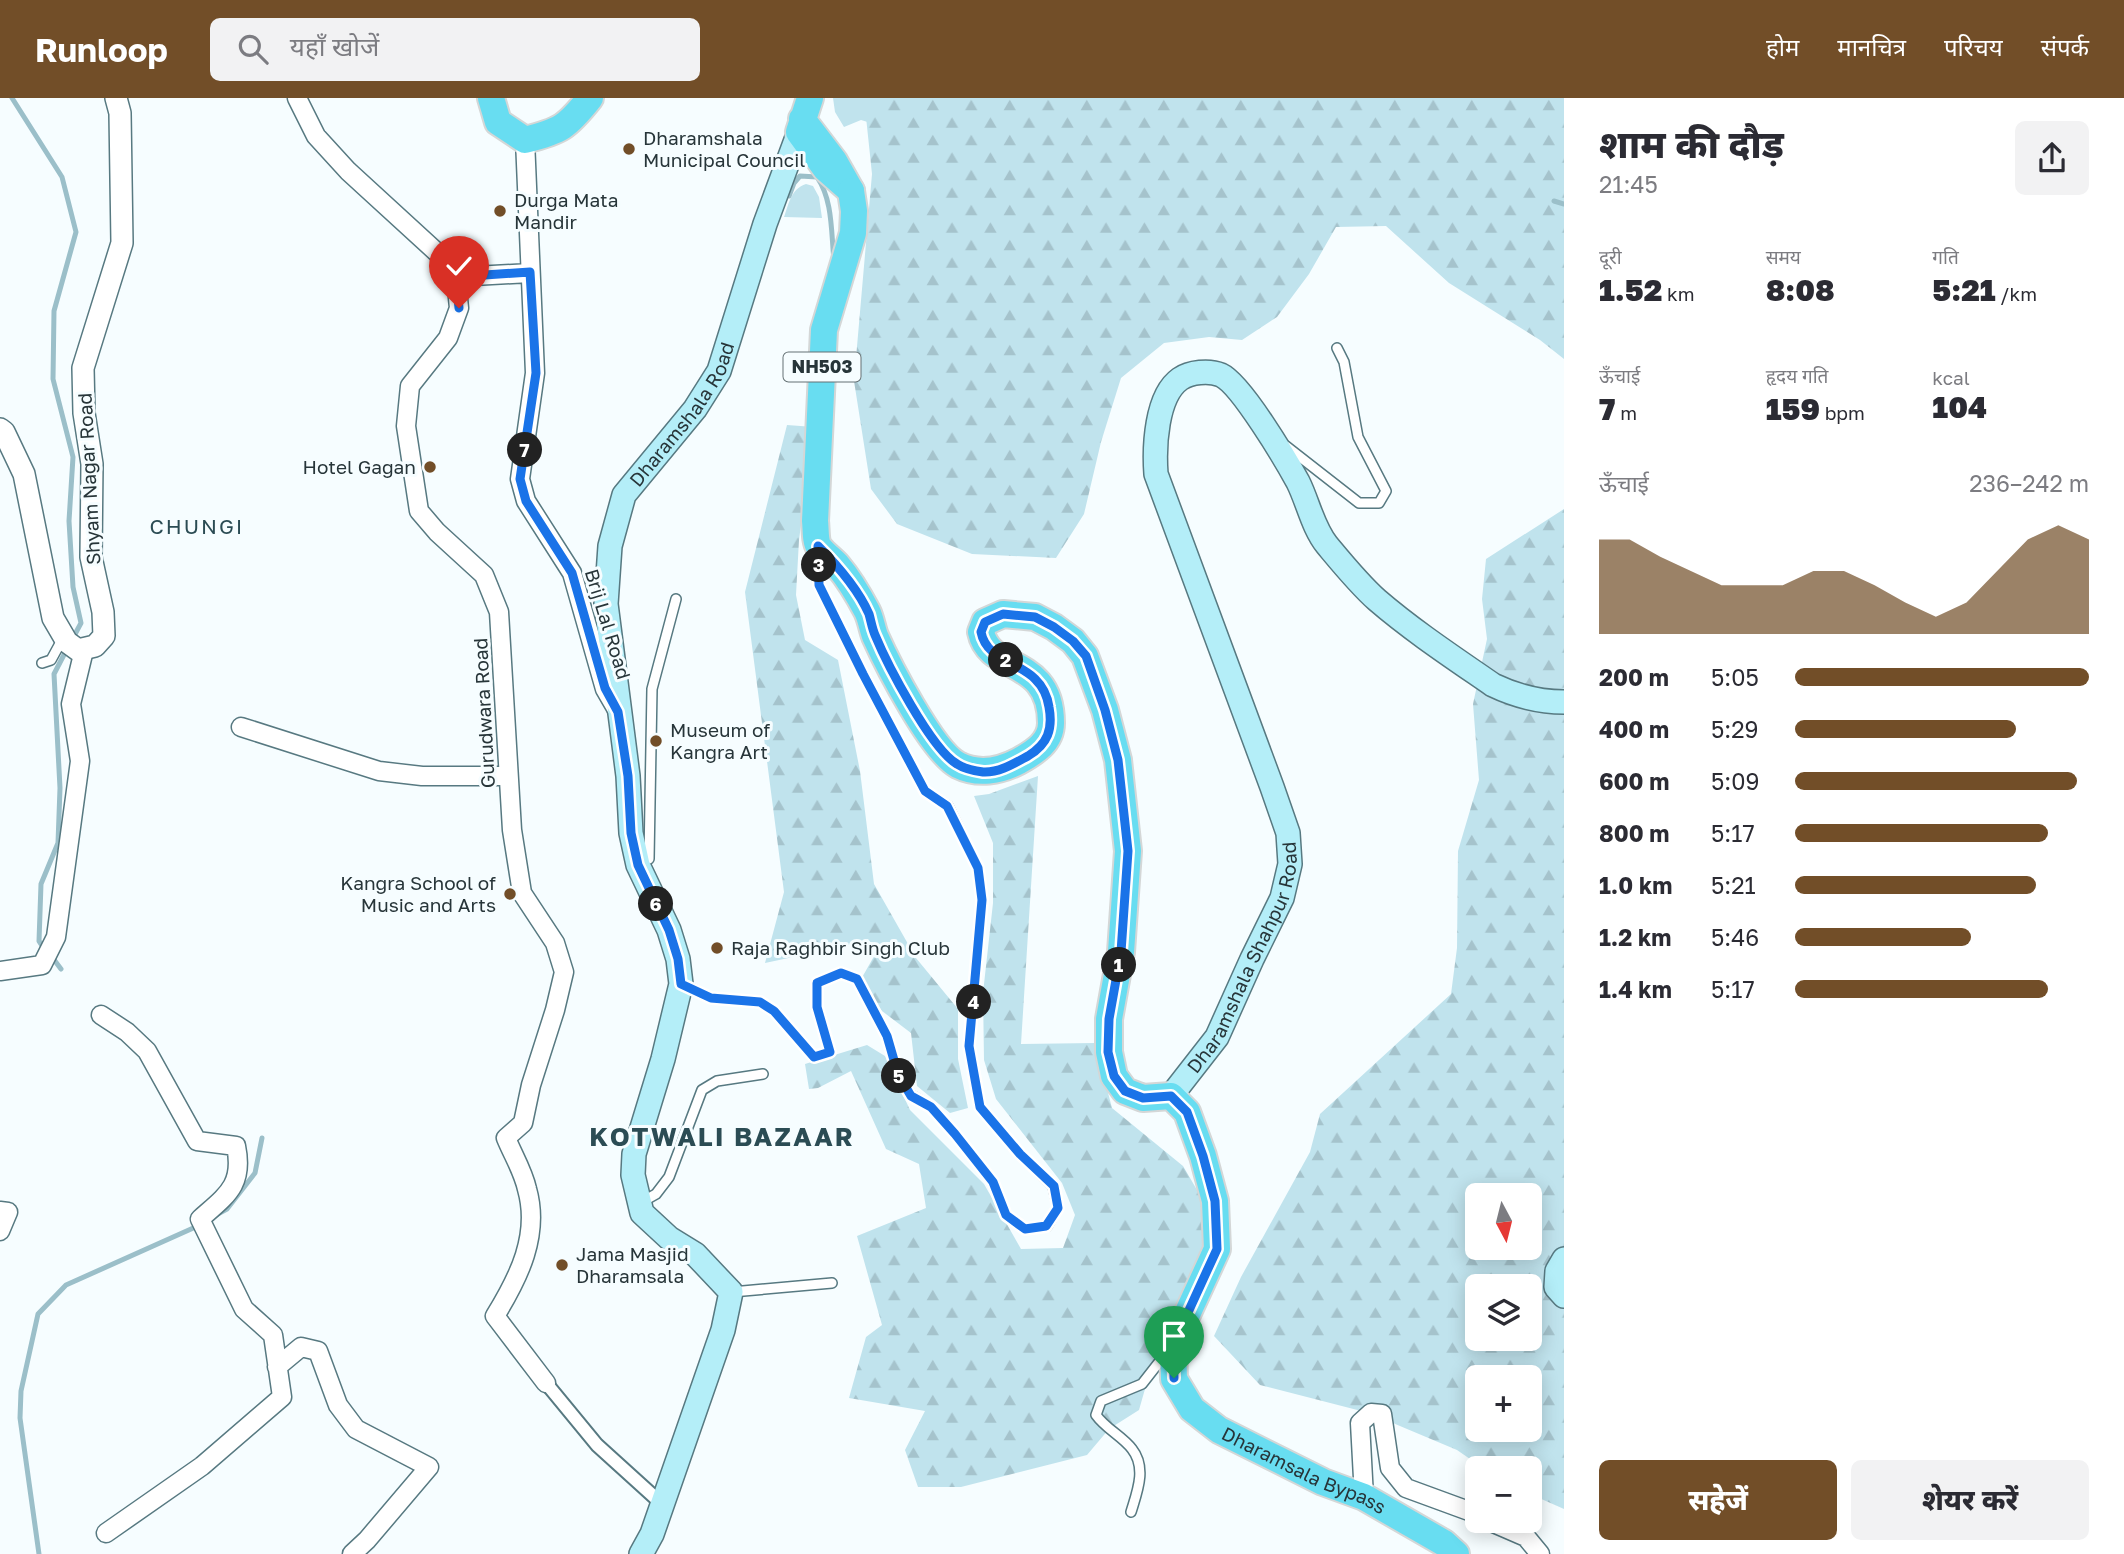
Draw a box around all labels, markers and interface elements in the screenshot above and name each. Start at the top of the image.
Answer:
search box [210,18,700,81]
text: Runloop [35,30,168,69]
icon: search [234,30,272,68]
text: यहाँ खोजें [290,31,379,62]
text: होम [1766,32,1799,61]
text: मानचित्र [1837,32,1906,61]
text: परिचय [1944,32,2003,61]
text: संपर्क [2041,32,2089,61]
text: शाम की दौड़ [1599,121,1784,166]
button: share [2015,121,2089,195]
place label: Dharamshala Municipal Council [643,126,805,171]
marker: Dharamshala Municipal Council [621,141,637,157]
text: 21:45 [1599,170,1658,198]
place label: Durga Mata Mandir [514,188,618,233]
marker: Durga Mata Mandir [492,203,508,219]
pin [429,236,489,308]
text: दूरी [1599,245,1622,268]
text: समय [1766,245,1801,268]
text: गति [1932,245,1959,268]
icon: check [440,247,478,285]
text: 1.52 [1599,272,1662,308]
text: 8:08 [1766,272,1835,308]
text: 5:21 [1932,272,1996,308]
text: km [1662,282,1695,305]
text: /km [1996,282,2037,305]
street label: Dharamshala Road [624,339,738,491]
road number: NH503 [784,353,860,382]
text: ऊँचाई [1599,364,1640,387]
text: हृदय गति [1766,364,1828,387]
text: kcal [1932,366,1970,389]
text: 104 [1932,389,1987,425]
text: 7 [1599,391,1615,427]
text: 159 [1766,391,1820,427]
street label: Shyam Nagar Road [73,392,104,566]
text: m [1615,401,1637,424]
text: bpm [1820,401,1865,424]
pin: 7 [508,432,542,468]
text: 7 [519,438,530,461]
place label: Hotel Gagan [302,455,416,478]
marker: Hotel Gagan [422,459,438,475]
text: ऊँचाई [1599,469,1649,497]
text: 236–242 m [1969,469,2089,497]
district label: CHUNGI [150,513,244,539]
pin: 3 [802,547,836,582]
text: 3 [813,553,824,576]
street label: Brij Lal Road [581,566,636,682]
street label: Gurudwara Road [468,637,499,789]
pin: 2 [988,642,1024,678]
text: 2 [1000,648,1011,671]
text: 200 m [1599,663,1669,691]
text: 5:05 [1711,663,1759,691]
text: 400 m [1599,715,1669,743]
text: 5:29 [1711,715,1759,743]
place label: Museum of Kangra Art [670,718,770,763]
marker: Museum of Kangra Art [648,733,664,749]
text: 600 m [1599,767,1669,795]
text: 5:09 [1711,767,1759,795]
text: 800 m [1599,819,1670,847]
text: 5:17 [1711,819,1755,847]
street label: Dharamshala Shahpur Road [1182,841,1301,1077]
place label: Kangra School of Music and Arts [340,871,496,916]
text: 1.0 km [1599,871,1672,899]
text: 5:21 [1711,871,1756,899]
marker: Kangra School of Music and Arts [502,886,518,902]
pin: 6 [638,886,674,922]
text: 6 [649,892,662,915]
text: 1.2 km [1599,923,1671,951]
text: 5:46 [1711,923,1759,951]
place label: Raja Raghbir Singh Club [731,936,950,959]
marker: Raja Raghbir Singh Club [709,940,725,956]
pin: 1 [1102,948,1136,982]
text: 1 [1114,953,1123,976]
text: 1.4 km [1599,975,1672,1003]
text: 5:17 [1711,975,1755,1003]
pin: 4 [956,984,992,1020]
text: 4 [968,990,979,1013]
pin: 5 [881,1058,916,1094]
text: 5 [893,1064,904,1087]
district label: KOTWALI BAZAAR [589,1121,855,1152]
north arrow [1465,1183,1542,1260]
map controls [1465,1183,1542,1533]
place label: Jama Masjid Dharamsala [576,1242,689,1287]
marker: Jama Masjid Dharamsala [554,1257,570,1273]
button: layers [1465,1274,1542,1351]
pin [1144,1306,1204,1378]
icon: arrive [1155,1317,1193,1355]
button: + [1465,1365,1542,1442]
street label: Dharamsala Bypass [1218,1421,1390,1518]
button: − [1465,1456,1542,1533]
button: सहेजें [1599,1460,1837,1540]
button: शेयर करें [1851,1460,2089,1540]

